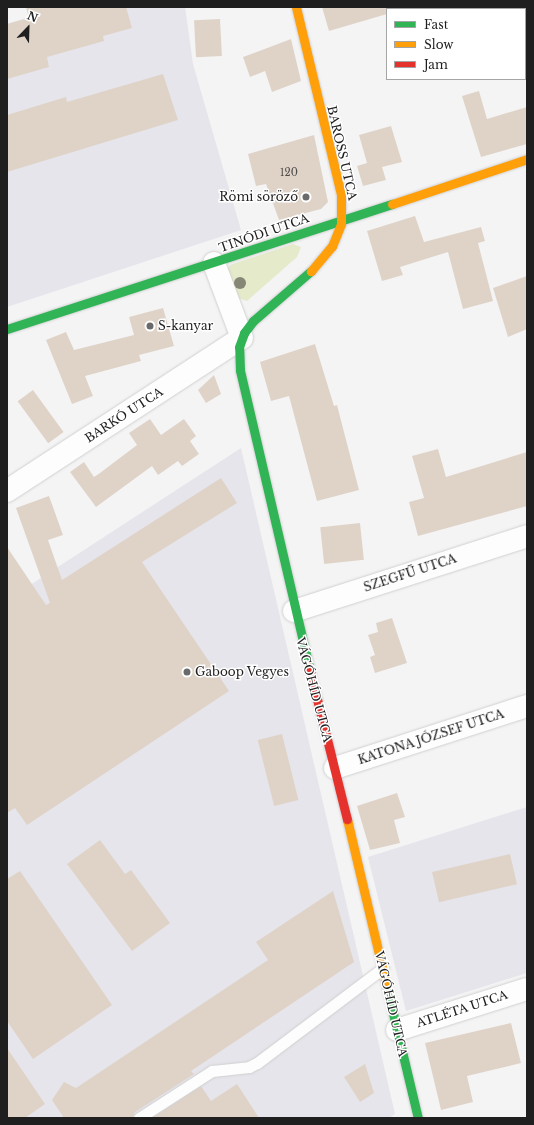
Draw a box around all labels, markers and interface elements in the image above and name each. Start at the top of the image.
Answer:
north arrow [8,8,48,48]
text: N [25,8,40,25]
legend [386,8,526,80]
text: Fast [424,17,448,32]
text: Slow [424,37,453,52]
text: Jam [424,57,448,72]
street label: BAROSS UTCA [324,104,360,202]
house number: 120 [280,167,298,179]
place label: Römi söröző [219,190,298,204]
marker: Römi söröző [301,192,311,202]
street label: TINÓDI UTCA [217,211,311,255]
place label: S-kanyar [158,319,213,333]
marker: S-kanyar [145,321,155,331]
street label: BARKÓ UTCA [82,384,166,446]
street label: SZEGFŰ UTCA [362,551,458,595]
street label: VÁGÓHÍD UTCA [293,636,335,744]
place label: Gaboop Vegyes [195,665,289,679]
marker: Gaboop Vegyes [182,667,192,677]
street label: KATONA JÓZSEF UTCA [356,706,506,768]
street label: VÁGÓHÍD UTCA [372,950,410,1058]
street label: ATLÉTA UTCA [414,987,510,1031]

